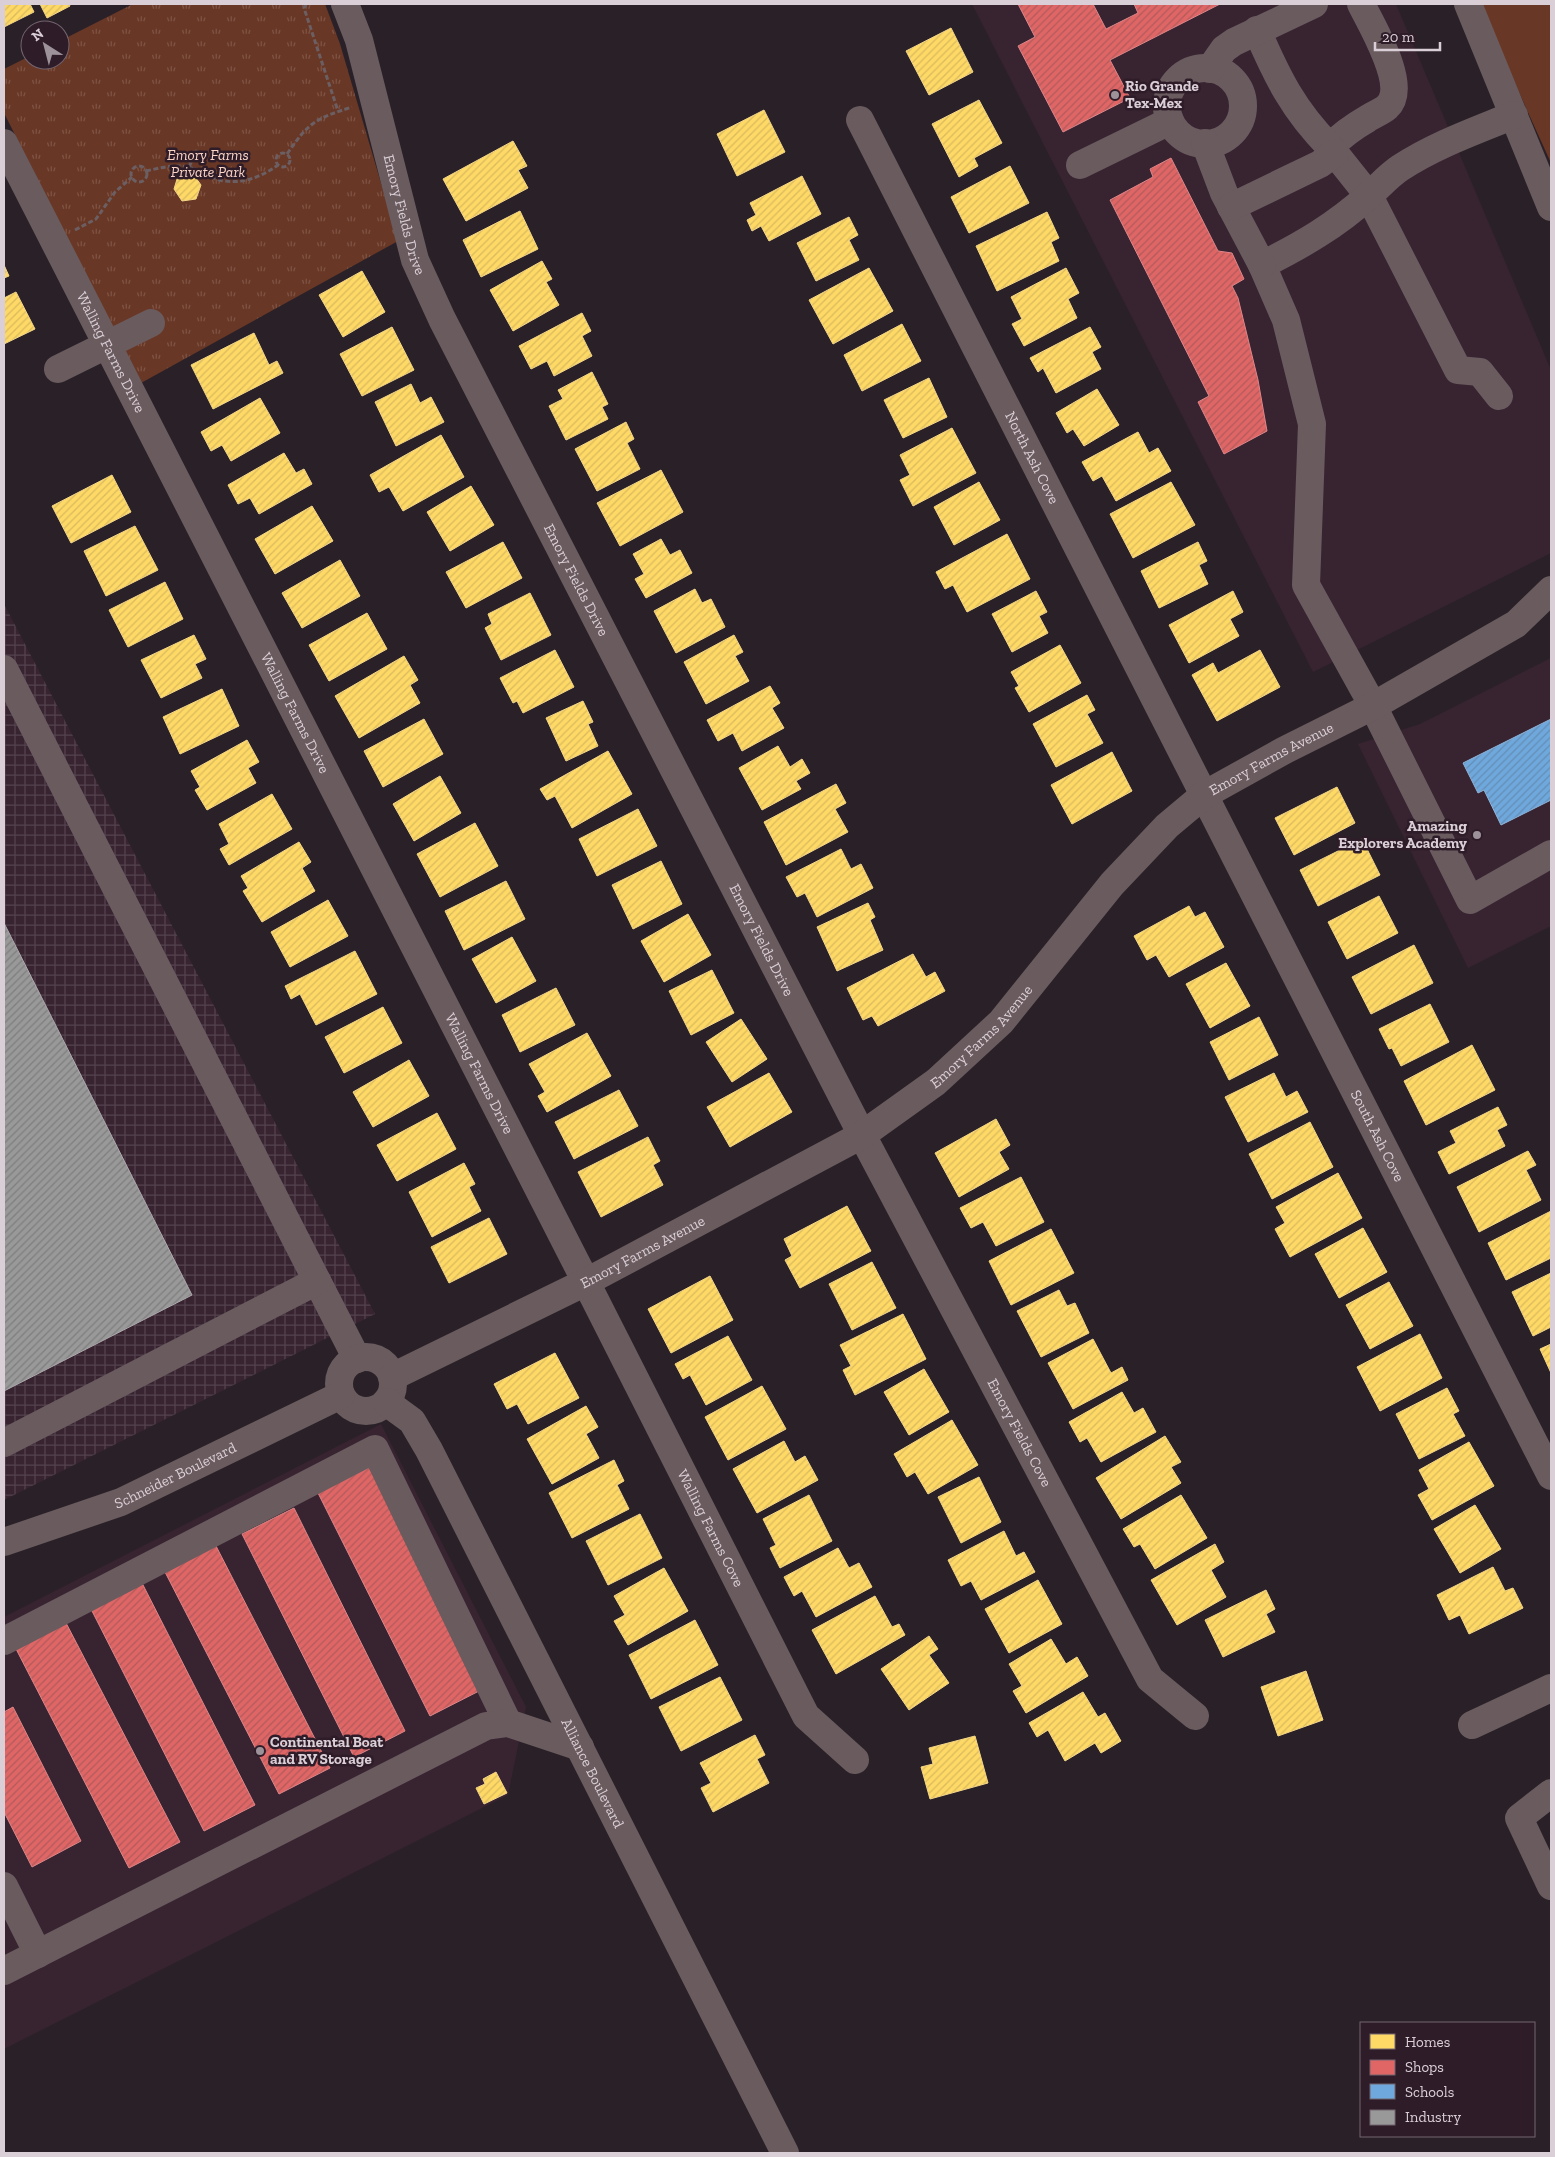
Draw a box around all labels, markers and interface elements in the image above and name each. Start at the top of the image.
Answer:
north arrow [20,20,70,70]
scale bar [1375,20,1440,52]
text: N [28,25,47,45]
text: 20 m [1382,28,1415,46]
place label: Rio Grande Tex-Mex [1125,77,1199,112]
marker: Rio Grande Tex-Mex [1109,89,1121,101]
park label: Emory Farms Private Park [167,146,249,181]
street label: Emory Fields Drive [380,153,430,278]
street label: Walling Farms Drive [73,289,149,416]
street label: North Ash Cove [1001,409,1063,507]
street label: Emory Fields Drive [540,521,613,639]
street label: Walling Farms Drive [257,650,334,776]
street label: Emory Farms Avenue [1206,718,1336,799]
place label: Amazing Explorers Academy [1338,817,1467,852]
marker: Amazing Explorers Academy [1471,829,1483,841]
street label: Emory Fields Drive [725,881,798,999]
street label: Emory Farms Avenue [927,981,1036,1092]
street label: Walling Farms Drive [441,1010,518,1137]
street label: South Ash Cove [1347,1087,1408,1185]
street label: Emory Farms Avenue [577,1211,708,1292]
street label: Emory Fields Cove [984,1375,1056,1490]
street label: Schneider Boulevard [112,1438,240,1513]
street label: Walling Farms Cove [673,1466,748,1590]
street label: Alliance Boulevard [557,1715,628,1832]
place label: Continental Boat and RV Storage [270,1733,384,1768]
marker: Continental Boat and RV Storage [254,1745,266,1757]
legend [1360,2022,1535,2137]
text: Homes [1405,2033,1450,2051]
text: Shops [1405,2058,1444,2076]
text: Schools [1405,2083,1454,2101]
text: Industry [1405,2108,1462,2126]

